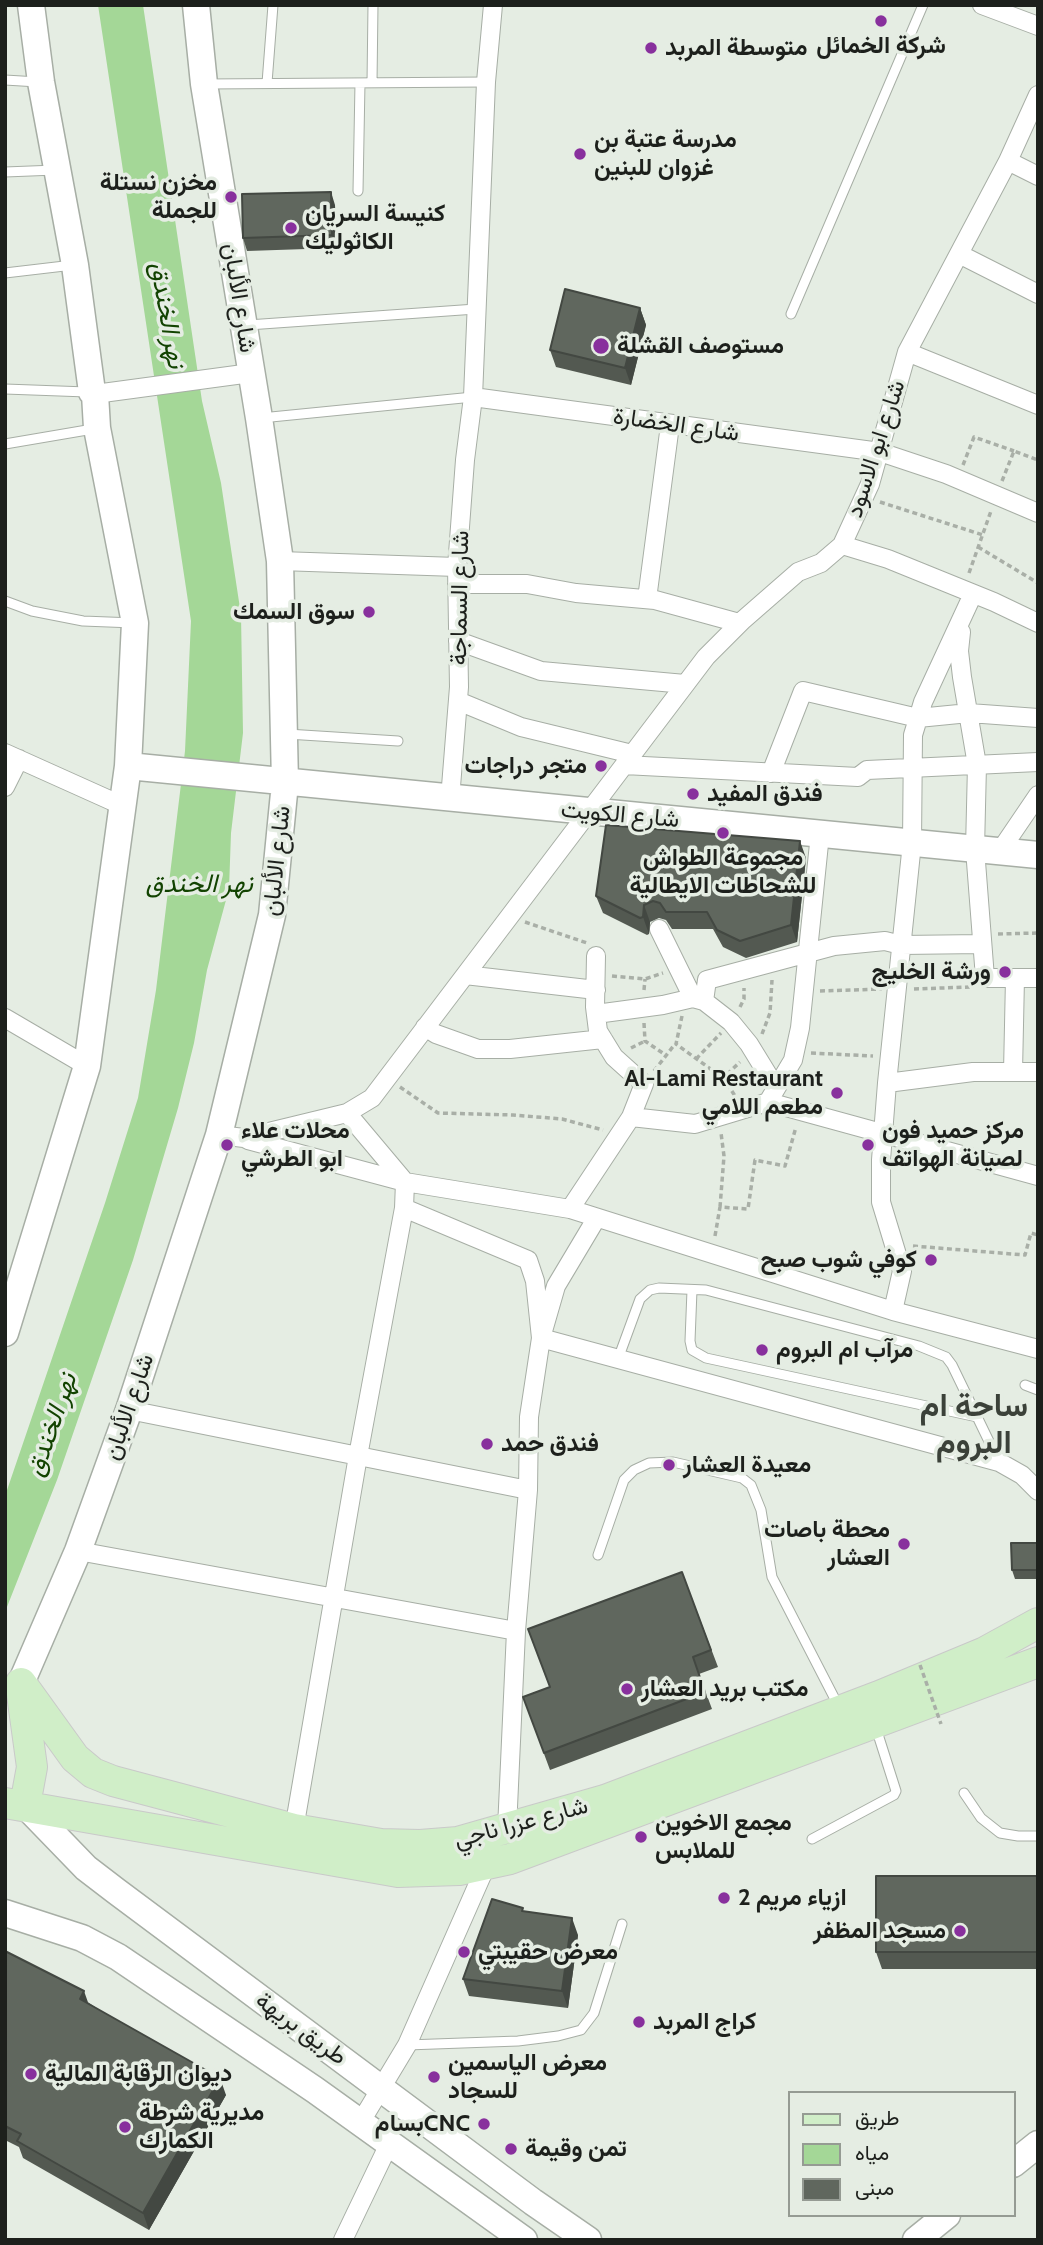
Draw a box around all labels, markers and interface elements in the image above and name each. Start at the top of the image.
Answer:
marker: شركة الخمائل [873,13,889,29]
place label: شركة الخمائل [816,32,946,60]
place label: متوسطة المربد [665,34,807,62]
marker: متوسطة المربد [643,40,659,56]
place label: مدرسة عتبة بن غزوان للبنين [594,126,737,182]
marker: مدرسة عتبة بن غزوان للبنين [572,146,588,162]
place label: مخزن نستلة للجملة [100,169,217,225]
marker: مخزن نستلة للجملة [223,189,239,205]
place label: كنيسة السريان الكاثوليك [305,200,445,256]
marker: كنيسة السريان الكاثوليك [283,220,299,236]
street label: شارع الألبان [216,241,262,355]
water label: نهر الخندق [142,259,192,371]
place label: مستوصف القشلة [617,332,784,360]
marker: مستوصف القشلة [591,336,611,356]
street label: شارع ابو الاسود [840,377,912,521]
street label: شارع الخضارة [611,402,741,448]
street label: شارع السماجة [444,530,476,666]
place label: سوق السمك [233,598,355,626]
marker: سوق السمك [361,604,377,620]
place label: متجر دراجات [464,752,587,780]
marker: متجر دراجات [593,758,609,774]
place label: فندق المفيد [707,780,823,808]
marker: فندق المفيد [685,786,701,802]
street label: شارع الكويت [560,795,680,835]
street label: شارع الألبان [257,804,297,918]
marker: مجموعة الطواش للشحاطات الايطالية [715,825,731,841]
place label: مجموعة الطواش للشحاطات الايطالية [629,844,817,900]
water label: نهر الخندق [145,868,253,900]
place label: ورشة الخليج [872,958,991,986]
marker: ورشة الخليج [997,964,1013,980]
place label: Al-Lami Restaurant مطعم اللامي [624,1065,823,1121]
marker: Al-Lami Restaurant مطعم اللامي [829,1085,845,1101]
place label: محلات علاء ابو الطرشي [241,1117,350,1173]
place label: مركز حميد فون لصيانة الهواتف [882,1117,1024,1173]
marker: محلات علاء ابو الطرشي [219,1137,235,1153]
marker: مركز حميد فون لصيانة الهواتف [860,1137,876,1153]
place label: كوفي شوب صبح [761,1246,917,1274]
marker: كوفي شوب صبح [923,1252,939,1268]
place label: مرآب ام البروم [776,1336,913,1364]
marker: مرآب ام البروم [754,1342,770,1358]
street label: شارع الألبان [97,1350,161,1464]
water label: نهر الخندق [20,1369,84,1481]
district label: ساحة ام البروم [920,1388,1028,1463]
place label: فندق حمد [501,1430,599,1458]
marker: فندق حمد [479,1436,495,1452]
place label: معيدة العشار [683,1451,811,1479]
marker: معيدة العشار [661,1457,677,1473]
place label: محطة باصات العشار [764,1516,890,1572]
marker: محطة باصات العشار [896,1536,912,1552]
place label: مكتب بريد العشار [641,1675,809,1703]
marker: مكتب بريد العشار [619,1681,635,1697]
street label: شارع عزرا ناجي [451,1791,591,1855]
place label: مجمع الاخوين للملابس [655,1809,792,1865]
marker: مجمع الاخوين للملابس [633,1829,649,1845]
place label: ازياء مريم 2 [738,1884,847,1912]
marker: ازياء مريم 2 [716,1890,732,1906]
place label: مسجد المظفر [813,1917,946,1945]
marker: مسجد المظفر [952,1923,968,1939]
place label: معرض حقيبتي [478,1938,618,1966]
marker: معرض حقيبتي [456,1944,472,1960]
street label: طريق بريهة [250,1986,352,2072]
place label: كراج المربد [653,2008,756,2036]
marker: كراج المربد [631,2014,647,2030]
place label: معرض الياسمين للسجاد [448,2049,607,2105]
place label: ديوان الرقابة المالية [45,2060,232,2088]
marker: ديوان الرقابة المالية [23,2066,39,2082]
marker: معرض الياسمين للسجاد [426,2069,442,2085]
legend [788,2091,1015,2217]
place label: مديرية شرطة الكمارك [139,2099,264,2155]
text: طريق [855,2105,900,2130]
place label: بسامCNC [375,2110,470,2138]
marker: بسامCNC [476,2116,492,2132]
marker: مديرية شرطة الكمارك [117,2119,133,2135]
place label: تمن وقيمة [525,2135,627,2163]
text: مياه [855,2140,889,2165]
marker: تمن وقيمة [503,2141,519,2157]
text: مبنى [855,2175,894,2200]

